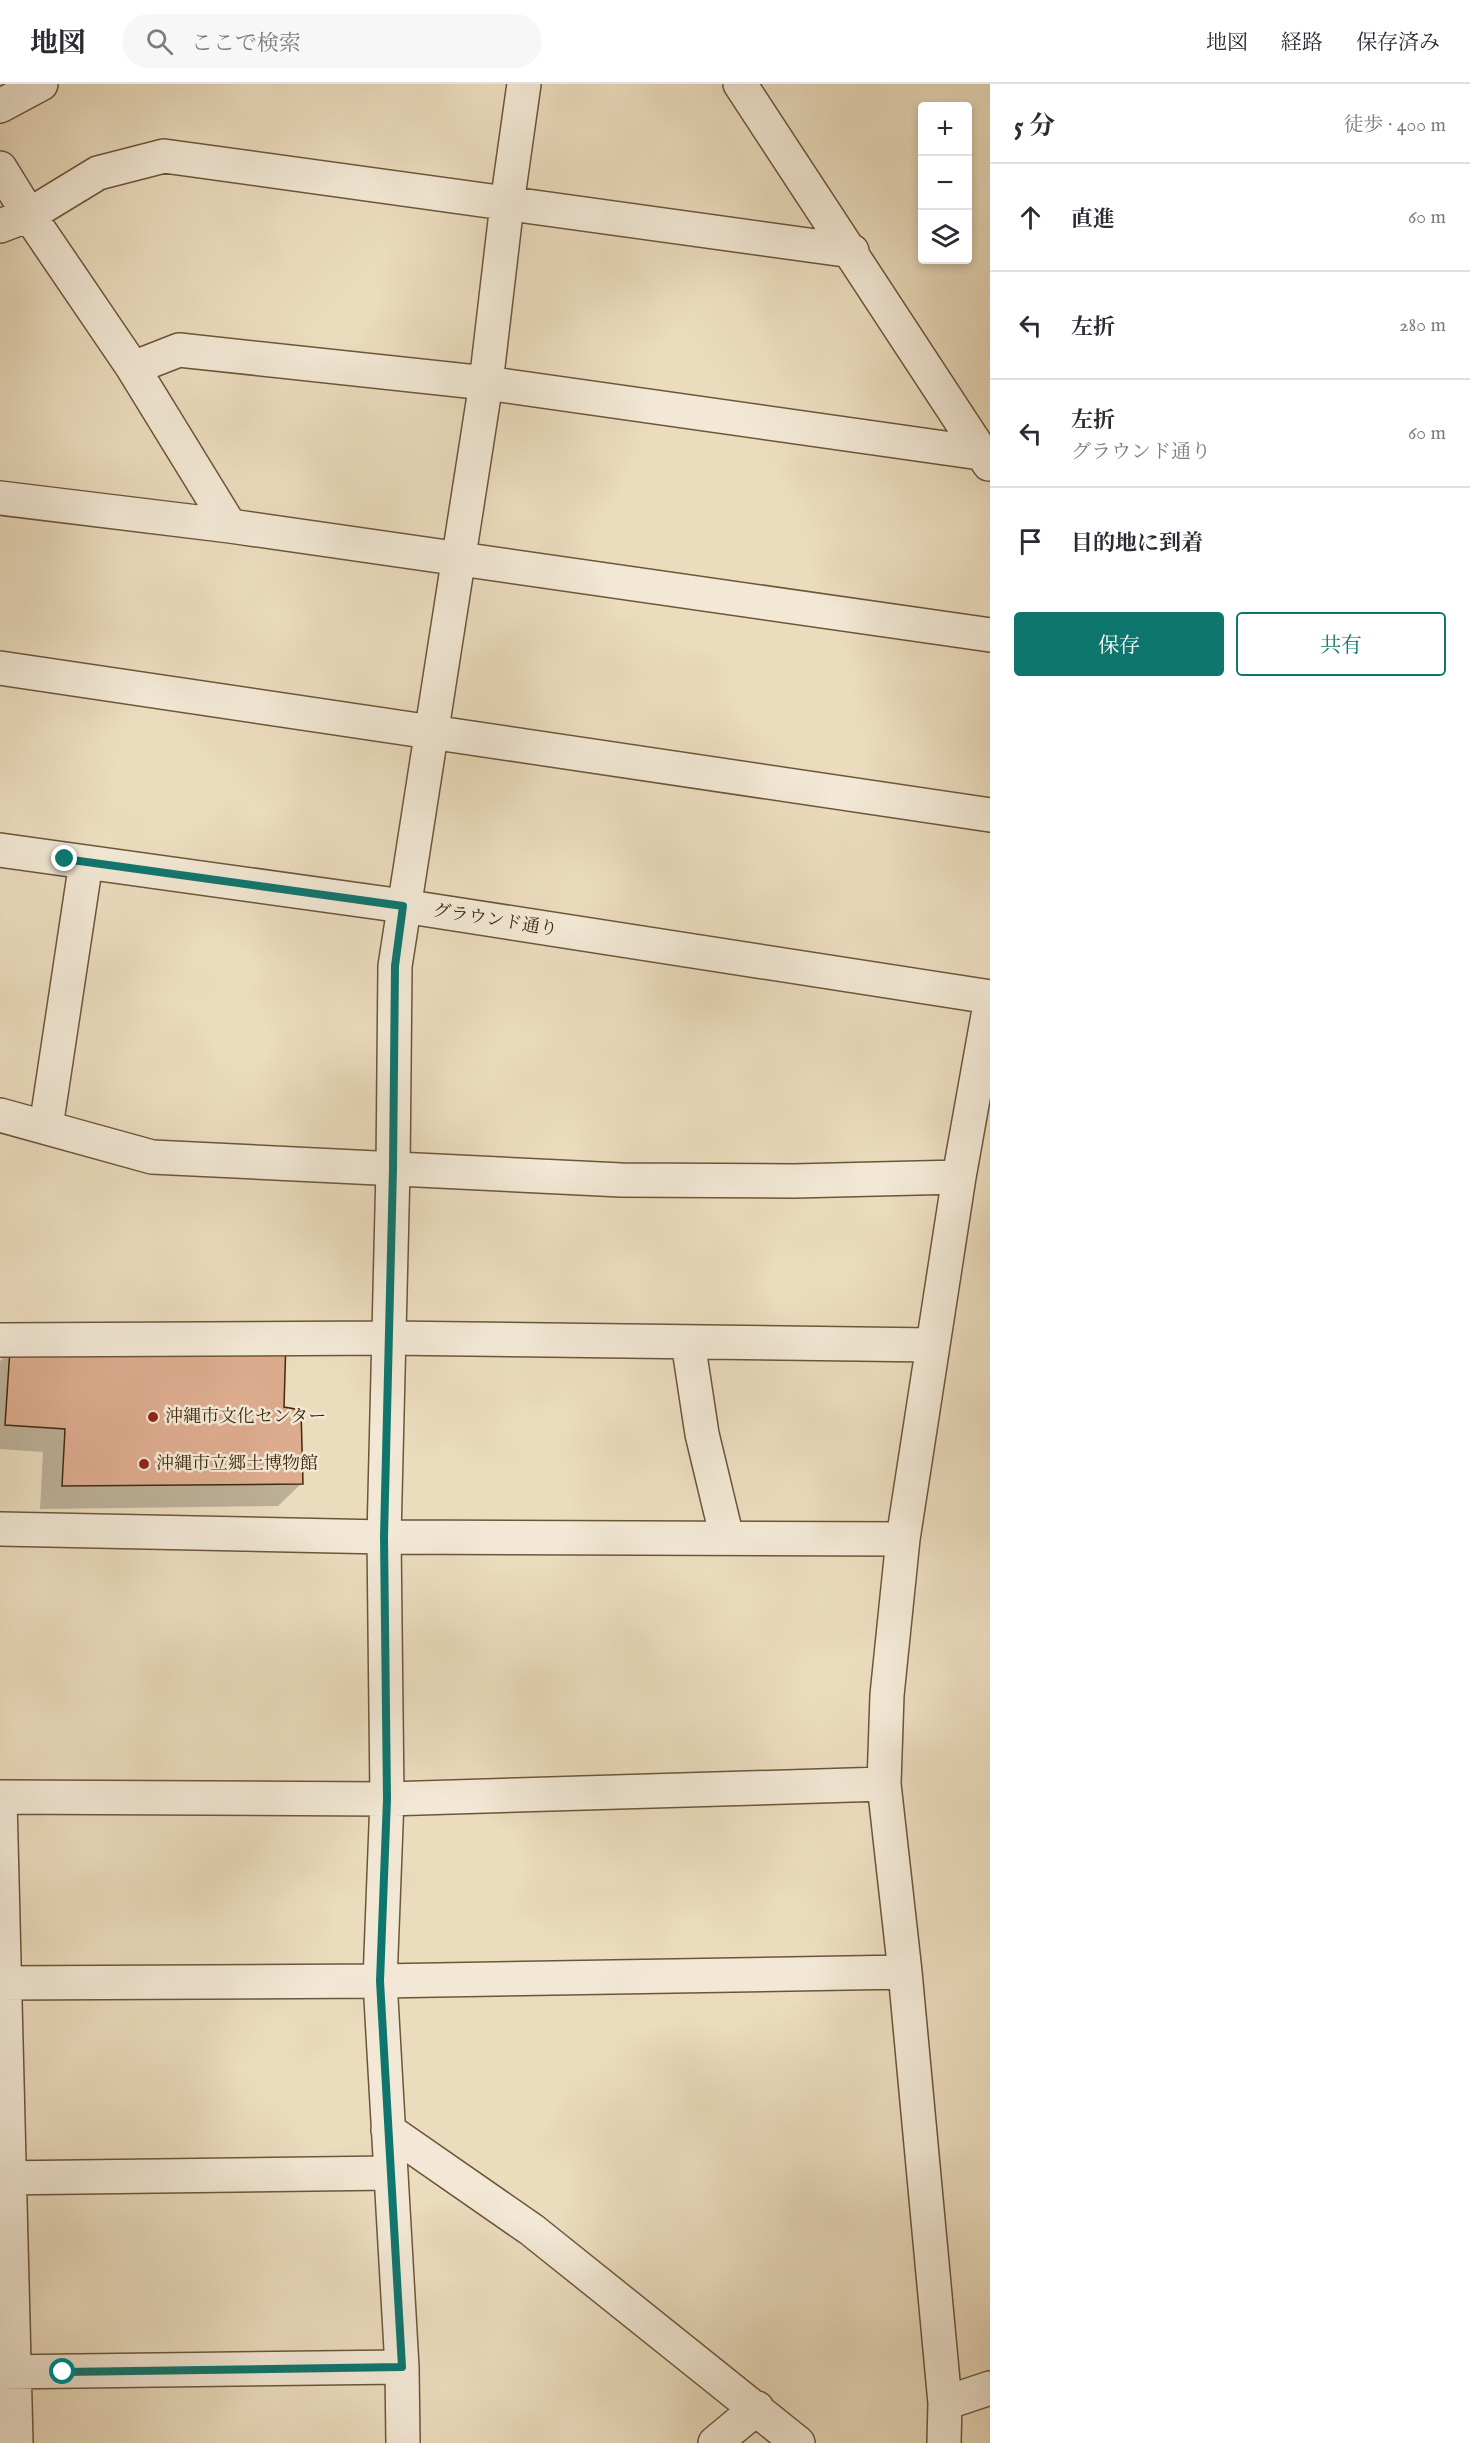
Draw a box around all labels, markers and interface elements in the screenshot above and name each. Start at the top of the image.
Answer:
search box [122,14,542,68]
icon: search [143,25,176,58]
text: 地図 [30,27,86,62]
text: ここで検索 [191,30,301,58]
text: 地図 [1206,30,1248,57]
text: 経路 [1281,30,1323,57]
text: 保存済み [1356,30,1440,57]
map controls [918,102,972,264]
button: + [918,102,972,156]
text: 5 分 [1014,110,1055,143]
text: 徒歩 · 400 m [1344,113,1446,138]
button: − [918,156,972,210]
icon: ahead [1014,201,1047,234]
text: 60 m [1408,205,1446,230]
text: 直進 [1071,206,1115,234]
button: layers [918,210,972,264]
icon: left [1014,309,1047,342]
text: 280 m [1399,313,1446,338]
text: 左折 [1071,314,1115,342]
text: 左折 [1071,407,1115,435]
icon: left [1014,417,1047,450]
text: 60 m [1408,421,1446,446]
text: グラウンド通り [1071,440,1211,465]
icon: arrive [1014,525,1047,558]
text: 目的地に到着 [1071,530,1203,558]
button: 保存 [1014,612,1224,676]
button: 共有 [1236,612,1446,676]
route end [51,845,77,871]
street label: グラウンド通り [431,900,559,942]
place label: 沖縄市文化センター [165,1406,326,1429]
marker: 沖縄市文化センター [146,1410,160,1424]
place label: 沖縄市立郷土博物館 [156,1453,318,1476]
marker: 沖縄市立郷土博物館 [137,1457,151,1471]
route start [49,2358,75,2384]

